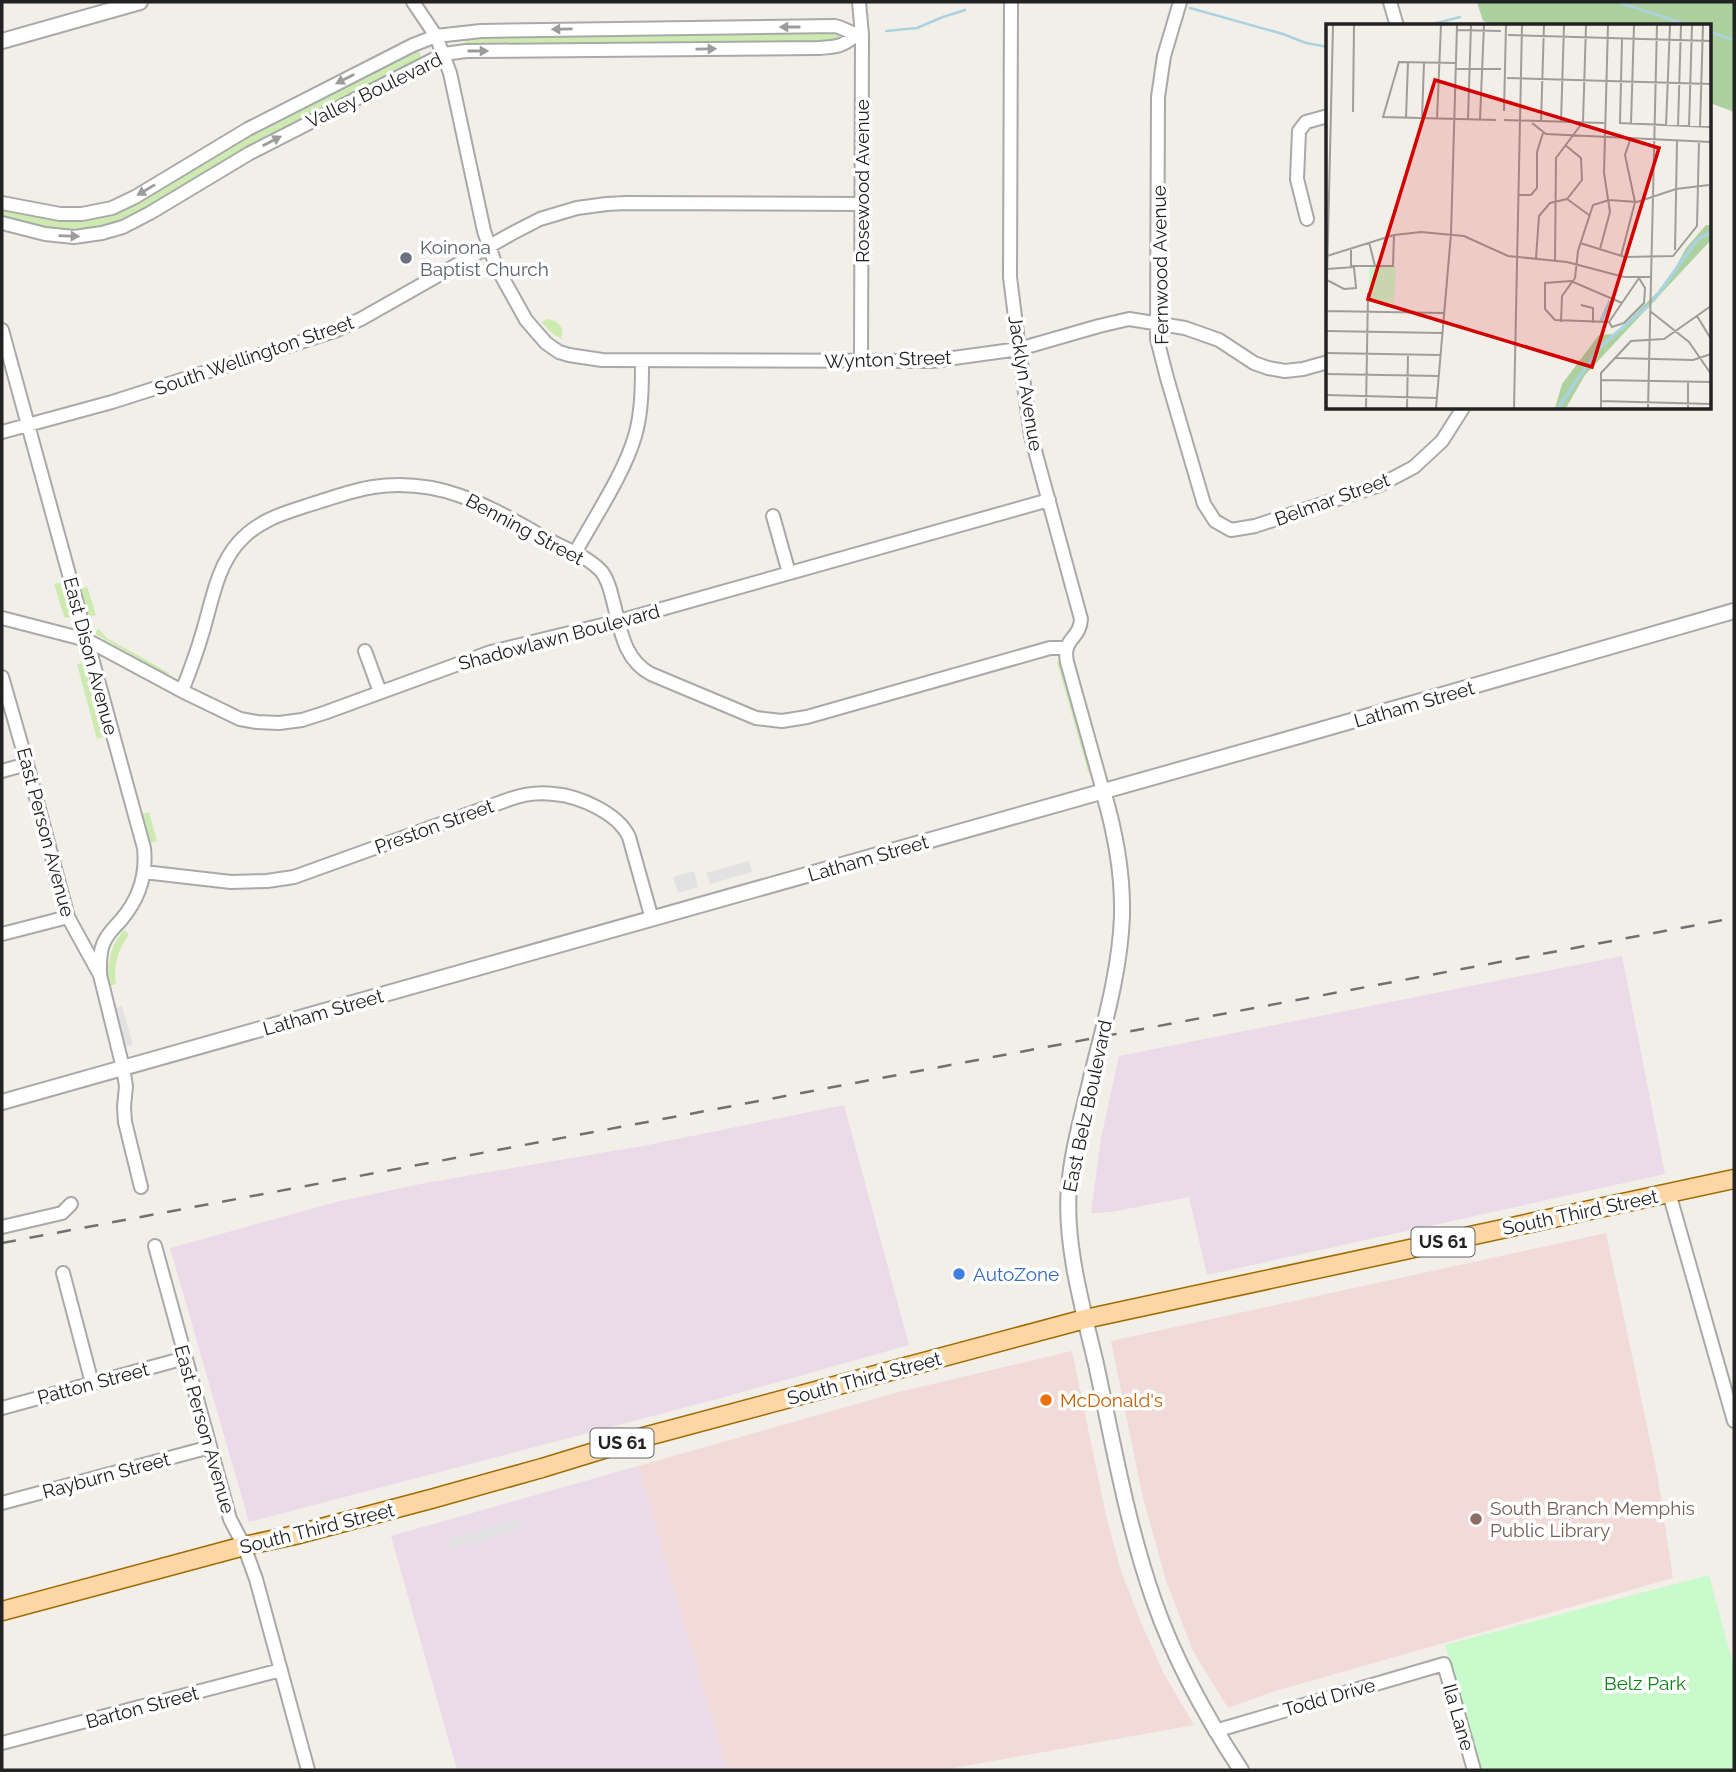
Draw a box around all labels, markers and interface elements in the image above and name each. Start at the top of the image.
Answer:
one-way arrow [778,21,800,32]
one-way arrow [551,23,573,35]
inset map [1326,24,1712,410]
one-way arrow [695,43,717,55]
one-way arrow [468,45,490,57]
street label: Valley Boulevard [303,48,445,132]
one-way arrow [335,74,355,85]
street label: Rosewood Avenue [851,99,873,263]
one-way arrow [262,136,282,147]
one-way arrow [137,184,156,196]
street label: Fernwood Avenue [1148,185,1172,345]
one-way arrow [58,230,80,241]
place label: Koinona Baptist Church [420,236,549,280]
marker: Koinona Baptist Church [398,250,414,266]
street label: South Wellington Street [152,310,357,399]
street label: Jacklyn Avenue [1004,314,1048,452]
street label: Wynton Street [824,346,952,372]
street label: Belmar Street [1272,468,1393,530]
street label: Benning Street [462,489,588,570]
street label: East Dison Avenue [59,575,123,737]
street label: Shadowlawn Boulevard [456,600,662,674]
street label: Latham Street [1351,676,1477,732]
street label: East Person Avenue [13,745,79,919]
street label: Preston Street [372,794,497,858]
street label: Latham Street [805,830,931,886]
street label: Latham Street [260,984,386,1040]
street label: East Belz Boulevard [1058,1018,1116,1194]
street label: South Third Street [1500,1185,1660,1239]
road number: US 61 [1412,1227,1474,1256]
place label: AutoZone [973,1263,1059,1285]
marker: AutoZone [951,1266,967,1282]
street label: East Person Avenue [170,1342,240,1516]
street label: South Third Street [785,1347,944,1409]
street label: Patton Street [35,1357,152,1408]
place label: McDonald's [1060,1389,1163,1411]
marker: McDonald's [1038,1392,1054,1408]
road number: US 61 [590,1428,654,1458]
street label: Rayburn Street [40,1447,173,1503]
place label: South Branch Memphis Public Library [1490,1497,1695,1541]
street label: South Third Street [237,1498,397,1558]
marker: South Branch Memphis Public Library [1468,1511,1484,1527]
park label: Belz Park [1604,1672,1686,1694]
street label: Todd Drive [1281,1673,1377,1721]
street label: Barton Street [83,1681,201,1733]
street label: Ila Lane [1439,1681,1479,1753]

